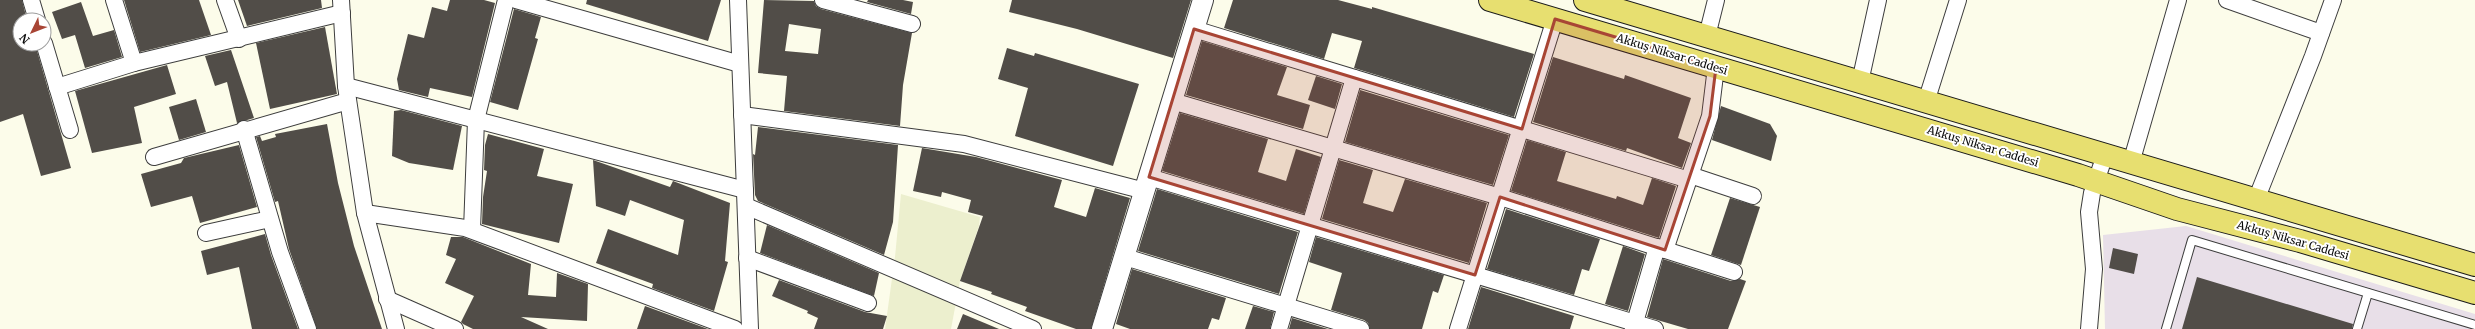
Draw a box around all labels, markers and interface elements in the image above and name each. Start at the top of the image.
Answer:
north arrow [12,12,52,52]
street label: Akkuş Niksar Caddesi [1614,30,1730,78]
text: N [16,31,33,47]
street label: Akkuş Niksar Caddesi [1925,122,2041,170]
street label: Akkuş Niksar Caddesi [2234,217,2351,263]

